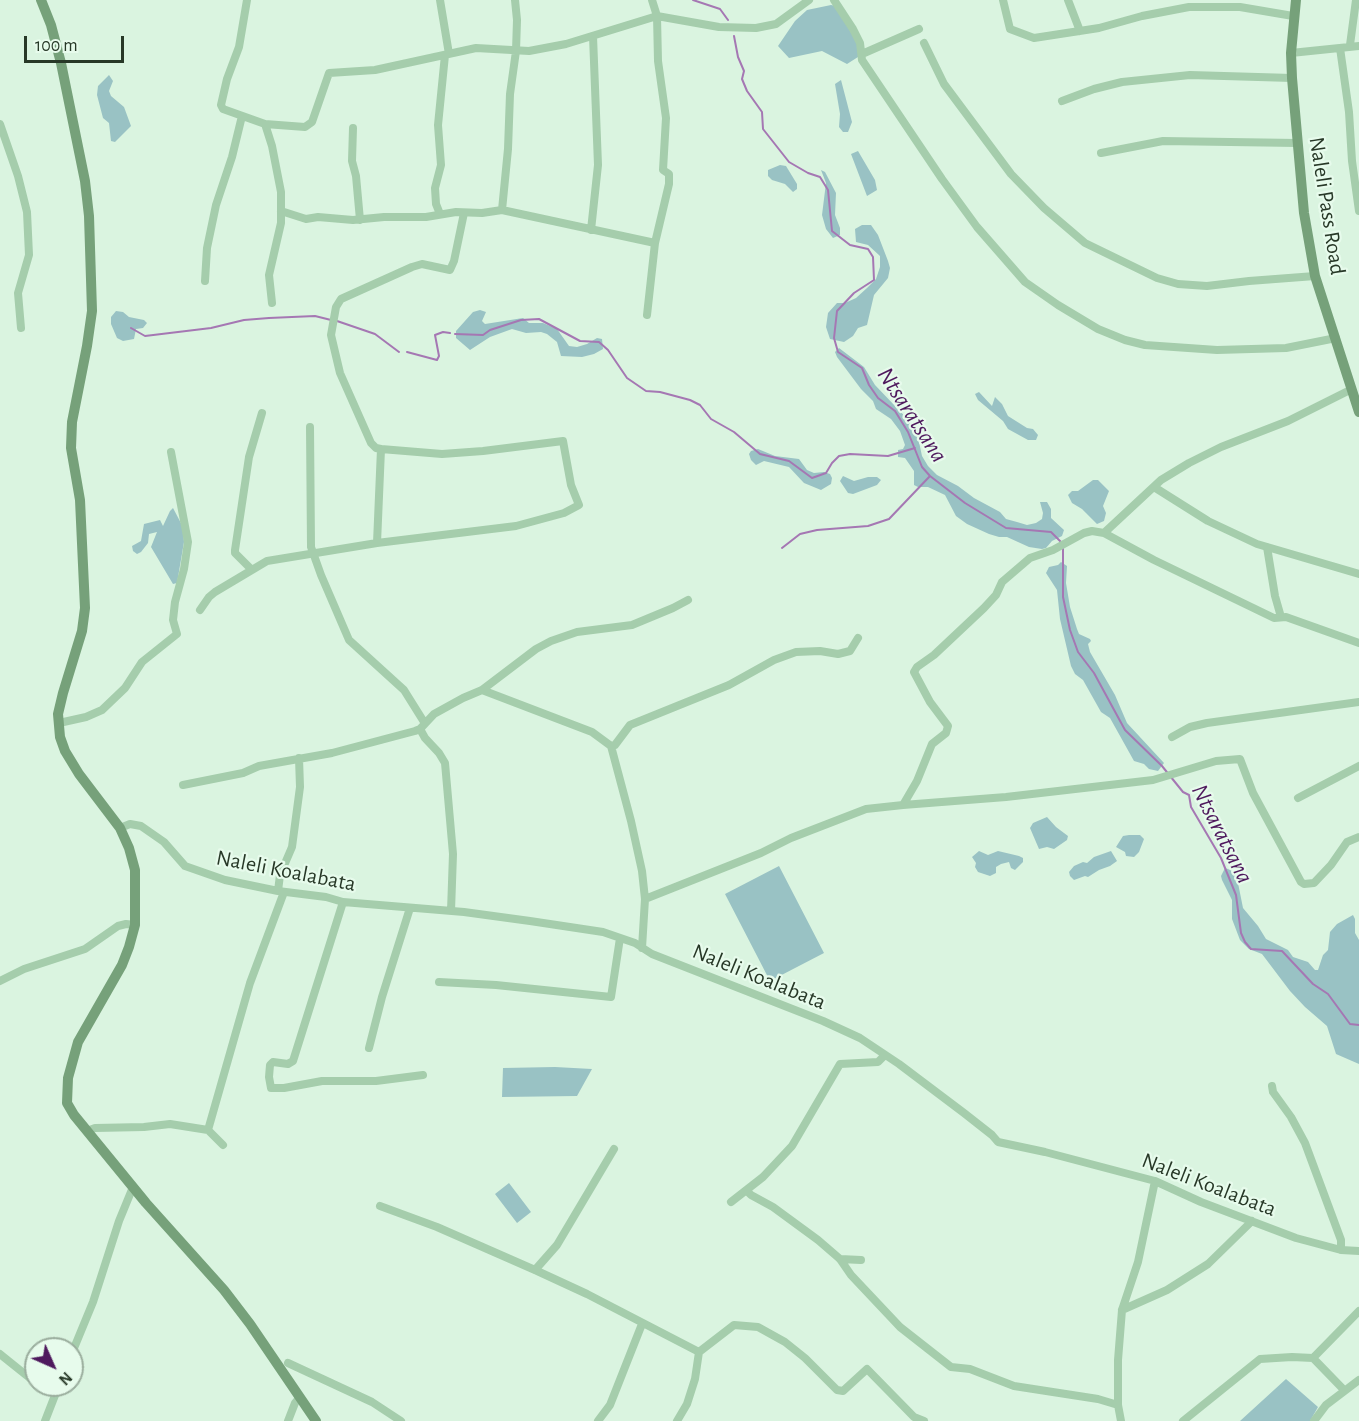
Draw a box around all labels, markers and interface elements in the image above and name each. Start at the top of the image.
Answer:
scale bar [27,24,128,62]
text: 100 m [35,37,78,55]
street label: Naleli Pass Road [1303,135,1351,277]
water label: Ntsaratsana [871,362,953,468]
water label: Ntsaratsana [1185,780,1259,888]
street label: Naleli Koalabata [214,845,358,897]
street label: Naleli Koalabata [688,938,830,1016]
street label: Naleli Koalabata [1138,1147,1280,1223]
north arrow [24,1337,84,1397]
text: N [56,1369,75,1388]

